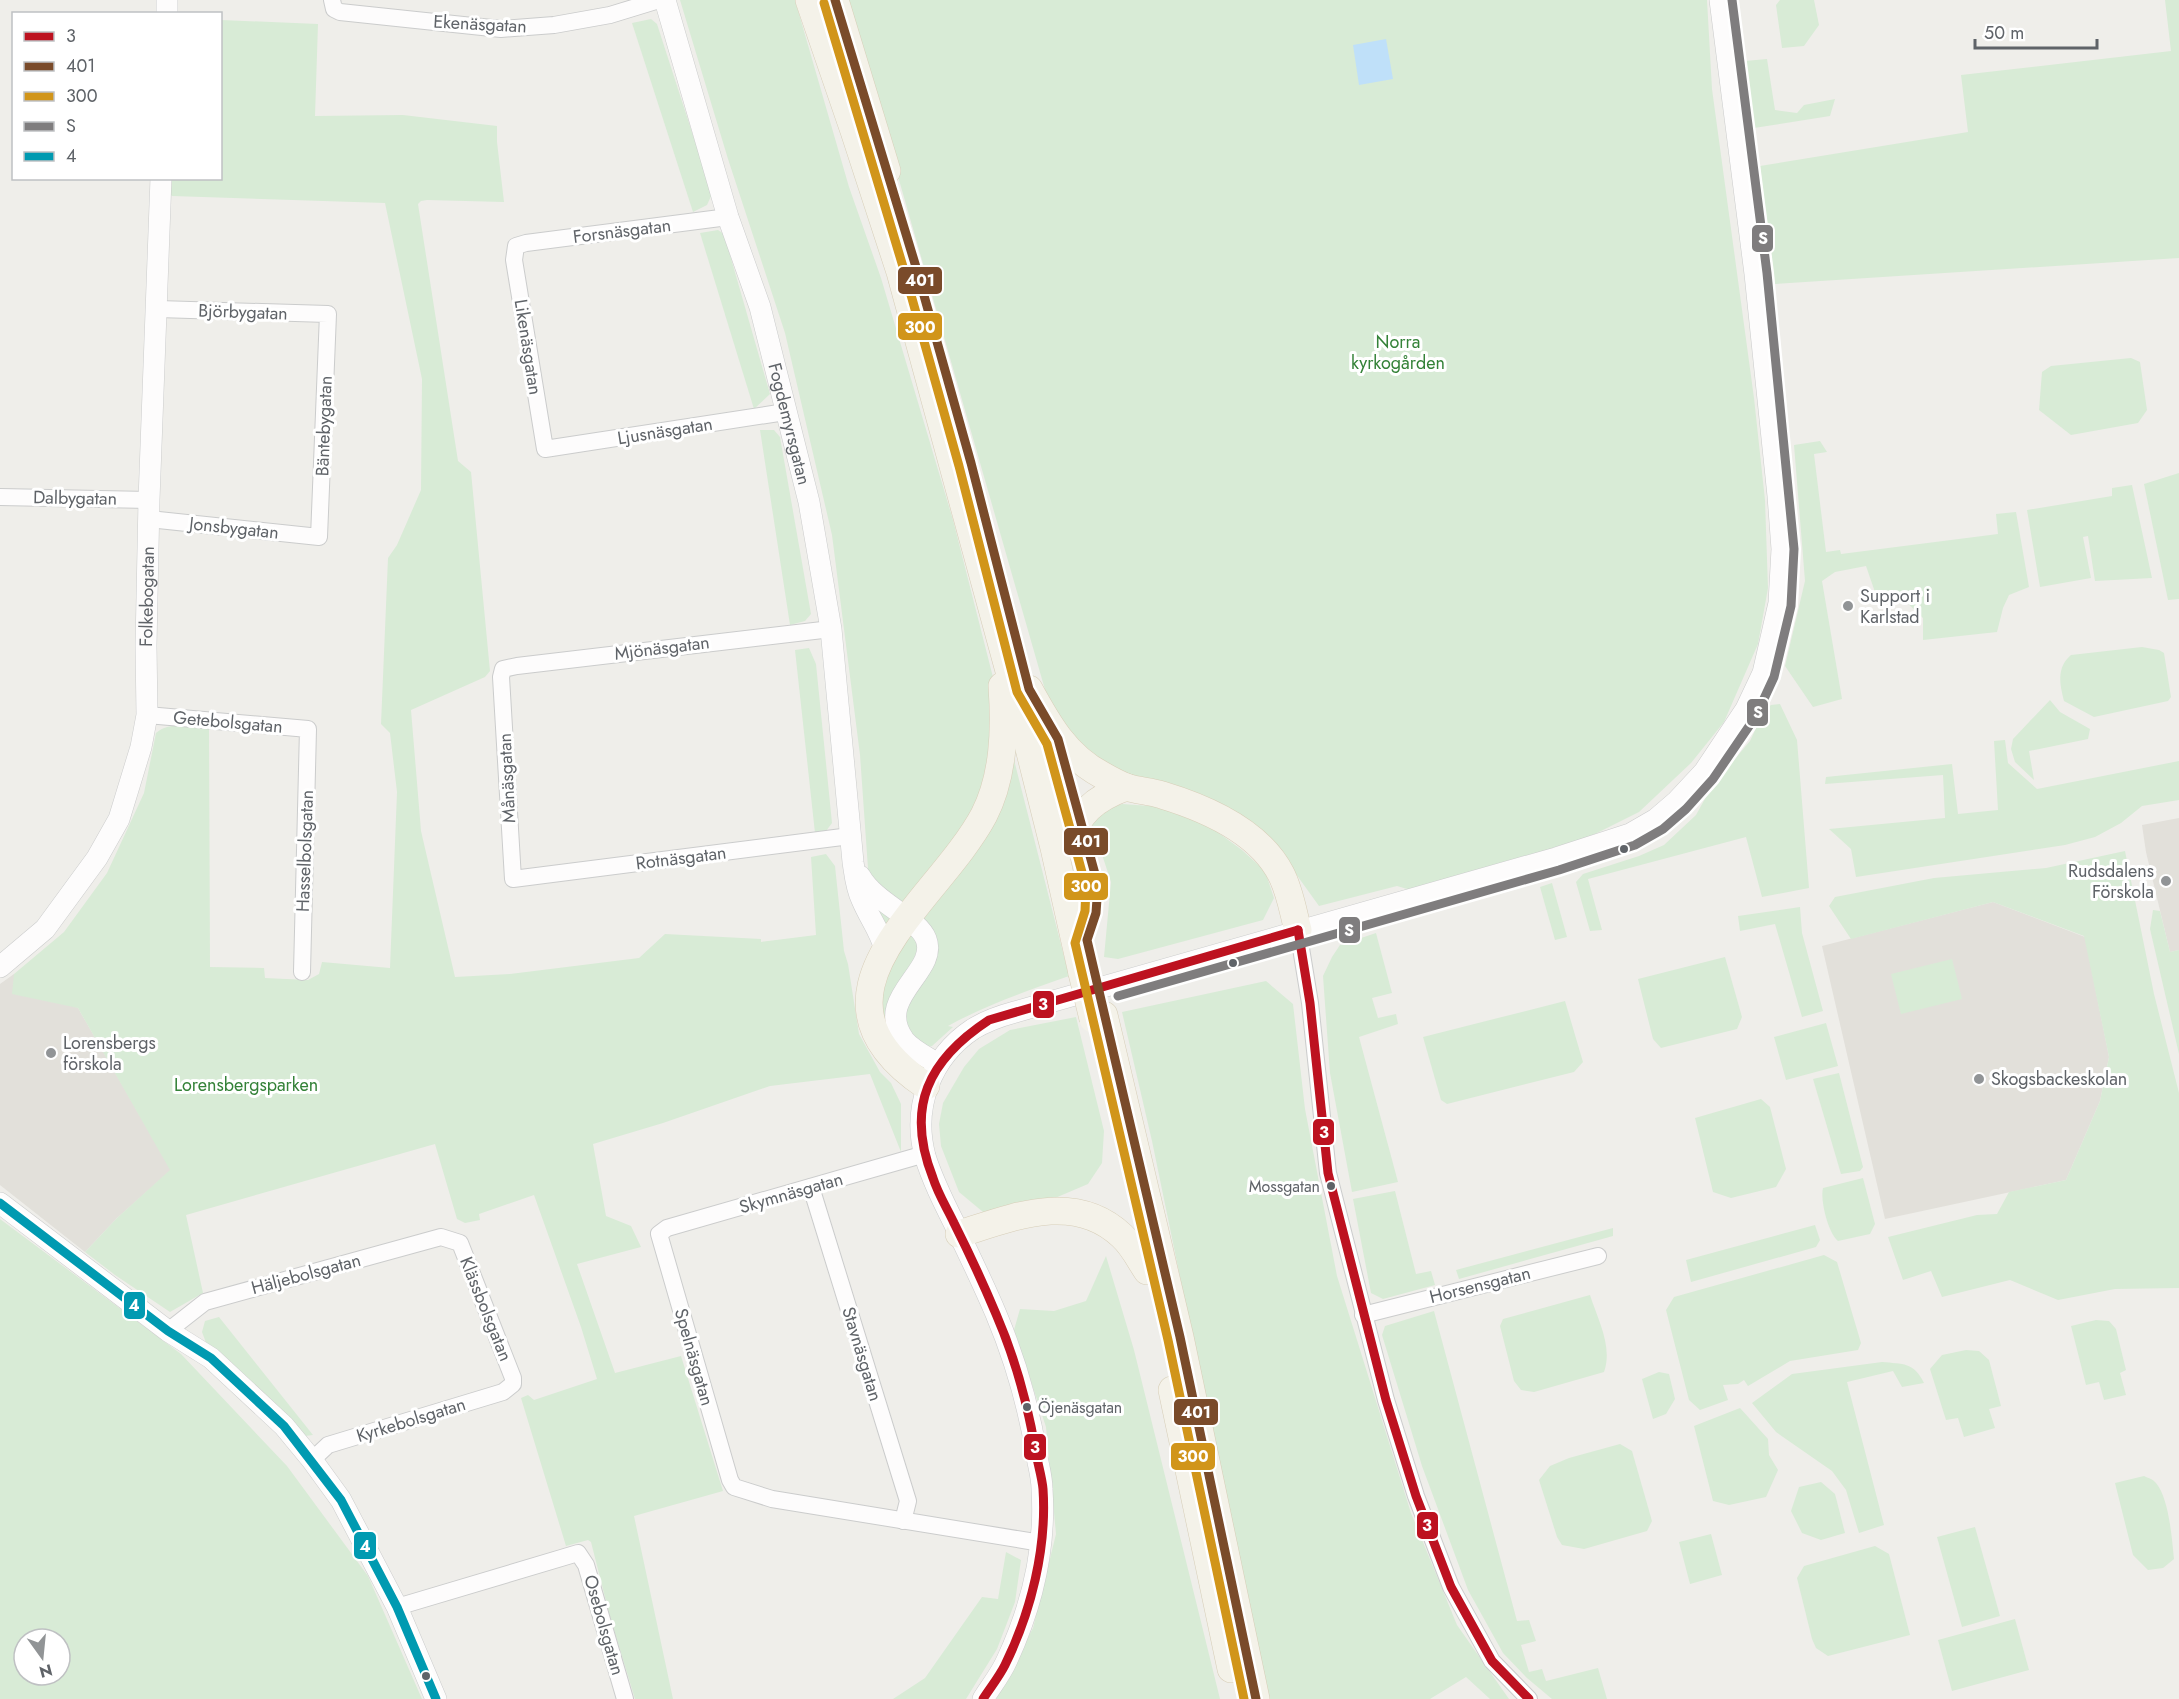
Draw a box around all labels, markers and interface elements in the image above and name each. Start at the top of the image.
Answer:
street label: Ekenäsgatan [433,9,527,39]
legend [12,12,222,180]
scale bar [1975,12,2096,50]
text: 50 m [1984,20,2024,46]
text: 3 [66,23,76,49]
text: 401 [66,53,95,79]
text: 300 [66,83,98,109]
text: S [66,113,76,139]
text: 4 [66,143,77,169]
street label: Forsnäsgatan [572,212,672,250]
line badge: S [1751,224,1774,253]
text: S [1758,227,1768,250]
line badge: 401 [897,266,943,295]
text: 401 [905,269,935,292]
street label: Björbygatan [198,297,288,327]
street label: Likenäsgatan [508,297,548,397]
line badge: 300 [897,312,943,341]
text: 300 [904,316,936,339]
park label: Norra kyrkogården [1351,329,1445,376]
street label: Fogdemyrsgatan [762,360,817,488]
street label: Bäntebygatan [309,375,339,477]
street label: Ljusnäsgatan [616,411,714,451]
street label: Dalbygatan [33,484,117,512]
street label: Jonsbygatan [186,510,280,546]
street label: Folkebogatan [133,546,161,647]
place label: Support i Karlstad [1860,583,1930,630]
marker: Support i Karlstad [1841,599,1855,613]
street label: Mjönäsgatan [613,629,711,667]
line badge: S [1746,698,1769,727]
text: S [1753,701,1763,724]
street label: Getebolsgatan [172,704,284,740]
street label: Månäsgatan [492,732,522,824]
street label: Hasselbolsgatan [290,789,320,913]
line badge: 401 [1063,827,1109,856]
text: 401 [1071,830,1101,853]
street label: Rotnäsgatan [634,840,728,876]
unlabelled marker [1618,843,1630,855]
place label: Rudsdalens Förskola [2068,858,2154,905]
line badge: 300 [1063,872,1109,901]
marker: Rudsdalens Förskola [2159,874,2173,888]
text: 300 [1070,875,1102,898]
line badge: S [1338,916,1361,944]
text: S [1344,919,1354,942]
unlabelled marker [1227,957,1239,969]
line badge: 3 [1032,990,1055,1019]
text: 3 [1038,993,1048,1016]
place label: Lorensbergs förskola [63,1030,156,1077]
marker: Lorensbergs förskola [44,1046,58,1060]
place label: Skogsbackeskolan [1991,1066,2127,1092]
park label: Lorensbergsparken [174,1072,318,1098]
marker: Skogsbackeskolan [1972,1072,1986,1086]
line badge: 3 [1312,1118,1335,1146]
text: 3 [1319,1121,1329,1144]
street label: Skymnäsgatan [736,1166,846,1220]
place label: Mossgatan [1249,1175,1320,1198]
marker: Mossgatan [1325,1180,1337,1192]
street label: Häljebolsgatan [248,1247,364,1301]
street label: Klässbolsgatan [453,1253,519,1365]
street label: Horsensgatan [1427,1260,1533,1310]
line badge: 4 [123,1291,146,1320]
text: 4 [128,1294,140,1317]
street label: Stavnäsgatan [835,1304,889,1404]
street label: Spelnäsgatan [668,1305,720,1409]
street label: Kyrkebolsgatan [353,1391,469,1449]
place label: Öjenäsgatan [1038,1396,1122,1419]
line badge: 401 [1173,1398,1219,1426]
marker: Öjenäsgatan [1021,1401,1033,1413]
text: 401 [1181,1401,1211,1424]
line badge: 3 [1023,1433,1047,1461]
text: 3 [1030,1436,1040,1459]
line badge: 300 [1170,1442,1216,1471]
text: 300 [1177,1445,1209,1468]
line badge: 3 [1416,1511,1439,1540]
text: 3 [1422,1514,1432,1537]
line badge: 4 [353,1531,377,1560]
text: 4 [359,1535,371,1558]
street label: Osebolsgatan [577,1572,631,1678]
north arrow [12,1627,72,1687]
text: N [37,1658,55,1684]
unlabelled marker [420,1670,432,1682]

